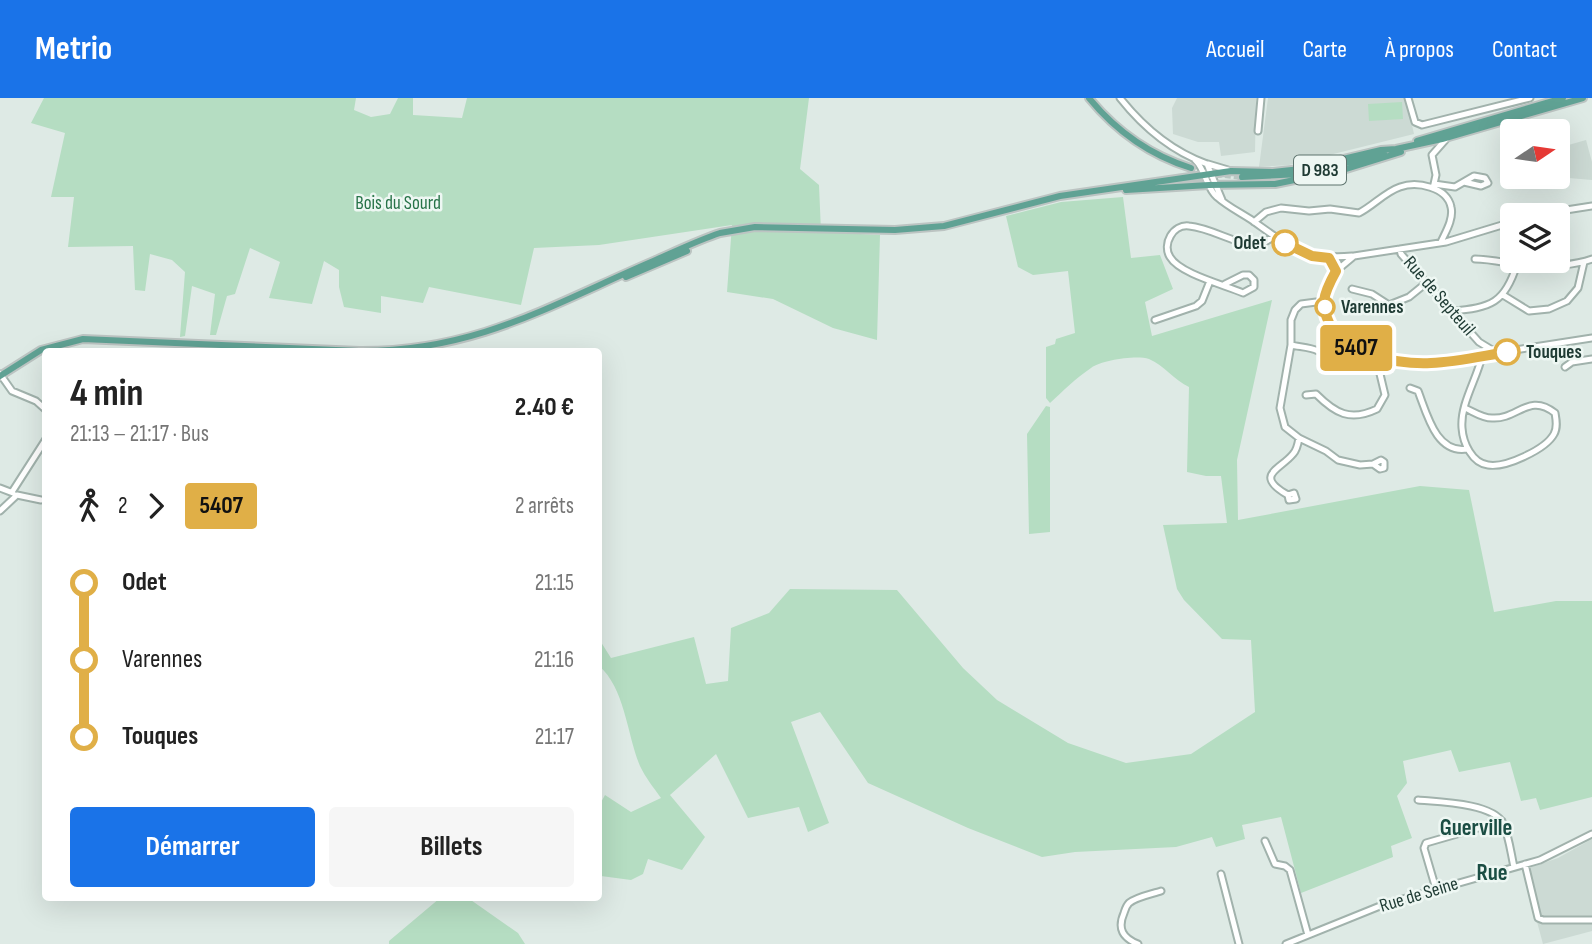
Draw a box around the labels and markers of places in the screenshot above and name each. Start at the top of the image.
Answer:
marker: Odet [1272,230,1298,256]
place label: Odet [1233,232,1266,255]
place label: Varennes [1341,296,1403,319]
marker: Varennes [1315,297,1335,317]
marker: Touques [1494,339,1520,365]
place label: Touques [1526,341,1582,364]

